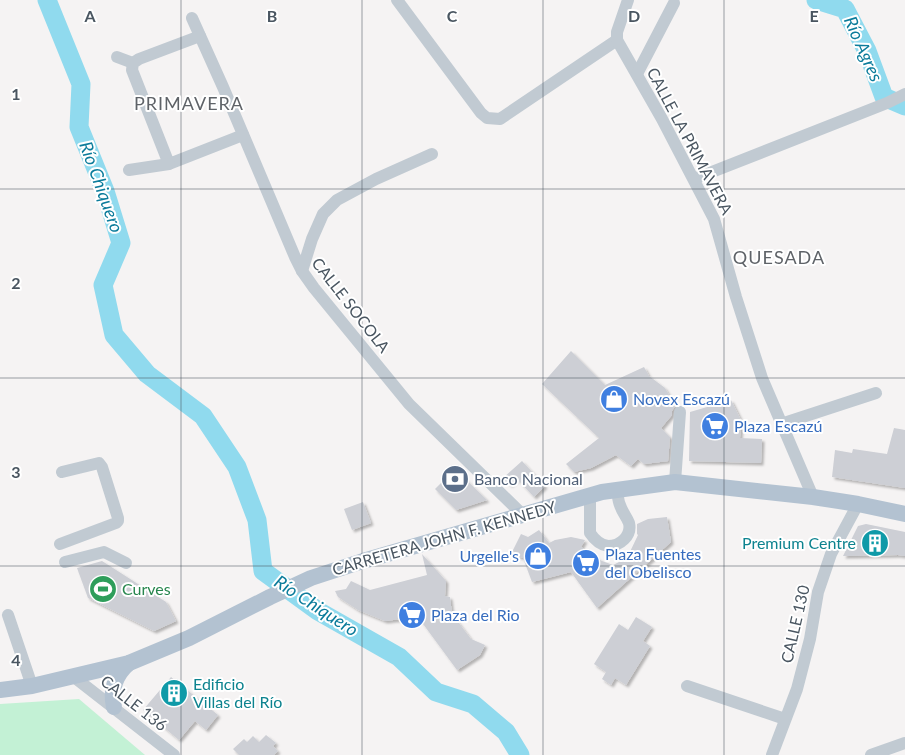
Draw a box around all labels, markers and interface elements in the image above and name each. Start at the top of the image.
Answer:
text: A [83,6,96,25]
text: B [267,6,277,25]
text: C [447,6,458,25]
text: D [628,6,640,25]
text: E [809,6,819,25]
water label: Río Agres [840,12,888,85]
street label: CALLE LA PRIMAVERA [644,64,737,218]
text: 1 [11,84,21,103]
district label: PRIMAVERA [134,92,244,114]
water label: Río Chiquero [75,138,129,235]
district label: QUESADA [733,246,825,268]
street label: CALLE SOCOLA [308,253,394,356]
text: 2 [11,273,21,292]
shop icon: Novex Escazú [599,384,629,414]
place label: Novex Escazú [633,389,730,408]
supermarket icon: Plaza Escazú [700,411,730,441]
place label: Plaza Escazú [734,416,822,435]
text: 3 [11,462,21,481]
bank icon: Banco Nacional [440,464,470,494]
place label: Banco Nacional [474,469,583,488]
street label: CARRETERA JOHN F. KENNEDY [330,496,558,579]
building icon: Premium Centre [860,528,890,558]
place label: Premium Centre [742,533,856,552]
shop icon: Urgelle's [523,541,553,571]
place label: Plaza Fuentes del Obelisco [605,544,701,581]
place label: Urgelle's [459,546,519,565]
supermarket icon: Plaza Fuentes del Obelisco [571,548,601,578]
water label: Río Chiquero [271,570,363,640]
sports icon: Curves [88,574,118,604]
place label: Curves [122,579,171,598]
street label: CALLE 130 [776,583,813,665]
supermarket icon: Plaza del Rio [397,600,427,630]
place label: Plaza del Rio [431,605,520,624]
text: 4 [11,650,21,669]
street label: CALLE 136 [97,671,171,734]
place label: Edificio Villas del Río [193,674,282,711]
building icon: Edificio Villas del Río [159,678,189,708]

